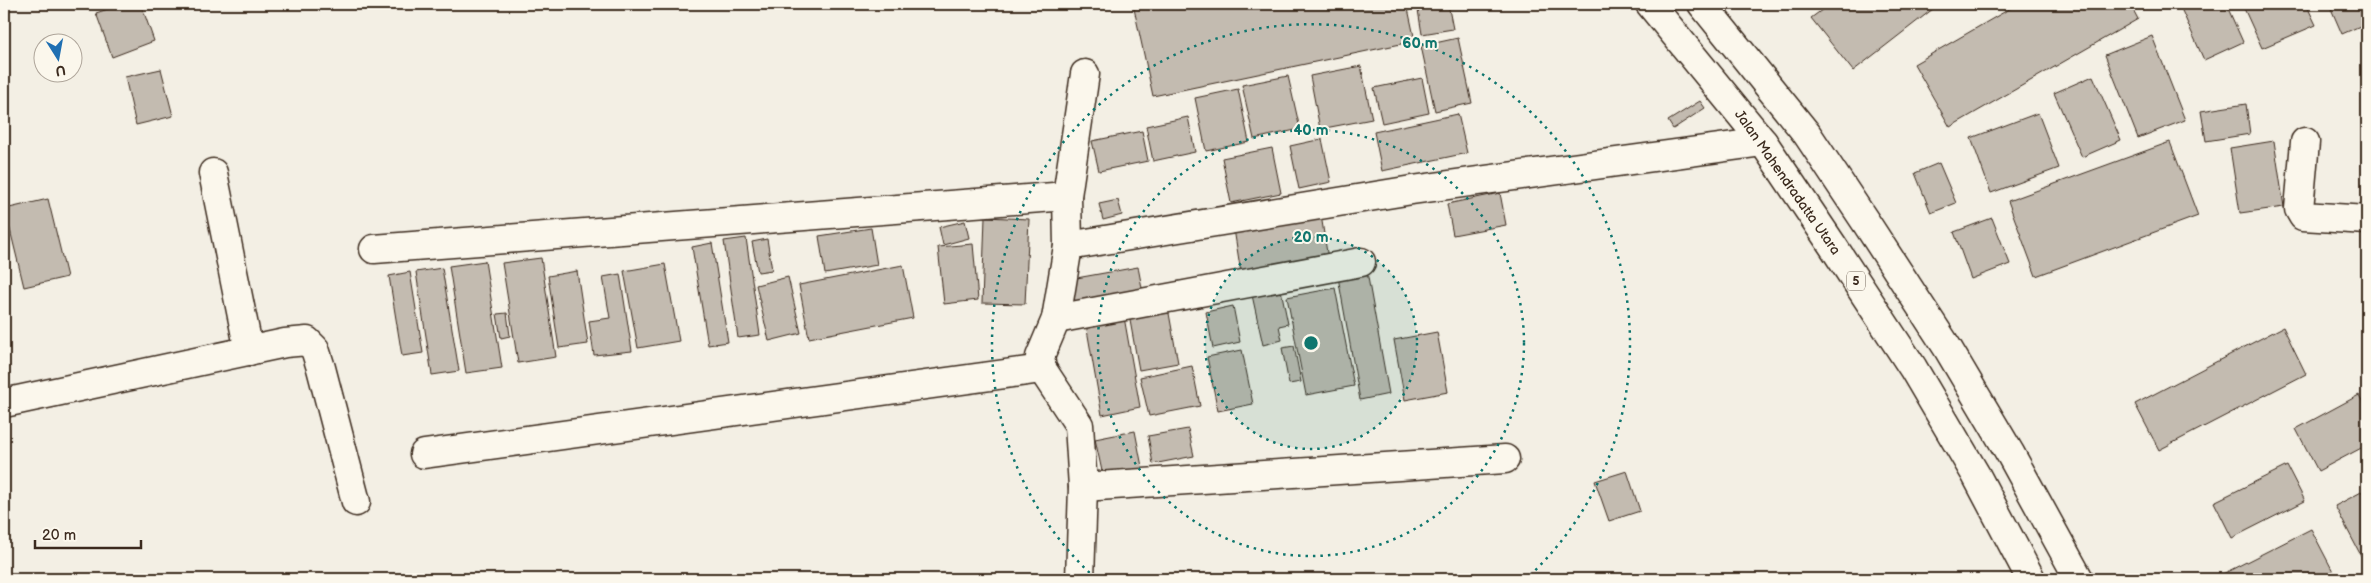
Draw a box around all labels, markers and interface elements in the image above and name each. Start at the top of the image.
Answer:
north arrow [32,32,82,82]
text: 60 m [1402,34,1438,53]
text: U [54,61,67,80]
street label: Jalan Mahendradatta Utara [1731,107,1844,258]
text: 40 m [1293,121,1329,140]
text: 20 m [1294,228,1329,247]
road number: 5 [1847,272,1865,290]
centre of rings [1302,334,1320,352]
scale bar [35,518,141,550]
text: 20 m [42,526,76,545]

